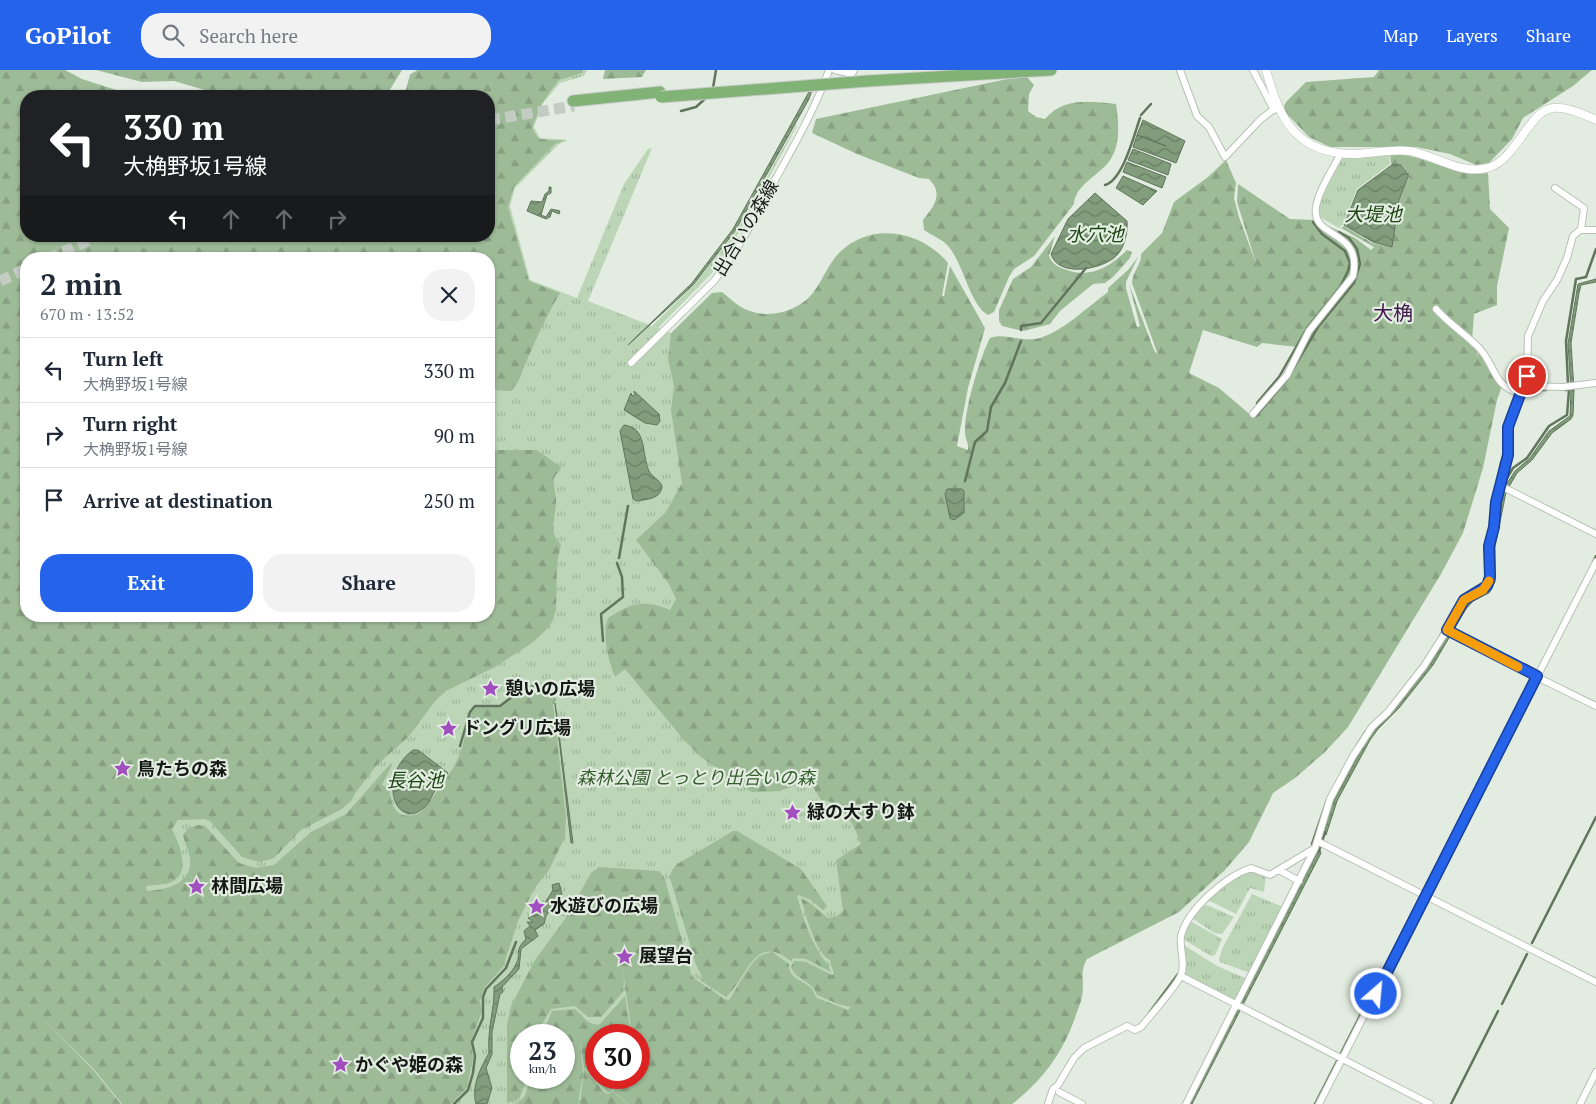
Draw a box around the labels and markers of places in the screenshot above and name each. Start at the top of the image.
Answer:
pin [1506,355,1548,397]
place label: 憩いの広場 [505,676,595,700]
place icon: 憩いの広場 [481,679,501,699]
place label: ドングリ広場 [463,715,571,739]
place icon: ドングリ広場 [439,718,459,738]
place label: 鳥たちの森 [137,756,227,780]
place icon: 鳥たちの森 [113,759,133,779]
place label: 緑の大すり鉢 [807,799,915,823]
place icon: 緑の大すり鉢 [783,802,803,822]
place label: 林間広場 [211,873,283,897]
place icon: 林間広場 [187,876,207,896]
place label: 水遊びの広場 [550,893,658,917]
place icon: 水遊びの広場 [526,896,546,916]
place label: 展望台 [639,943,693,967]
place icon: 展望台 [615,946,635,966]
place label: かぐや姫の森 [355,1052,463,1076]
place icon: かぐや姫の森 [331,1055,351,1075]

